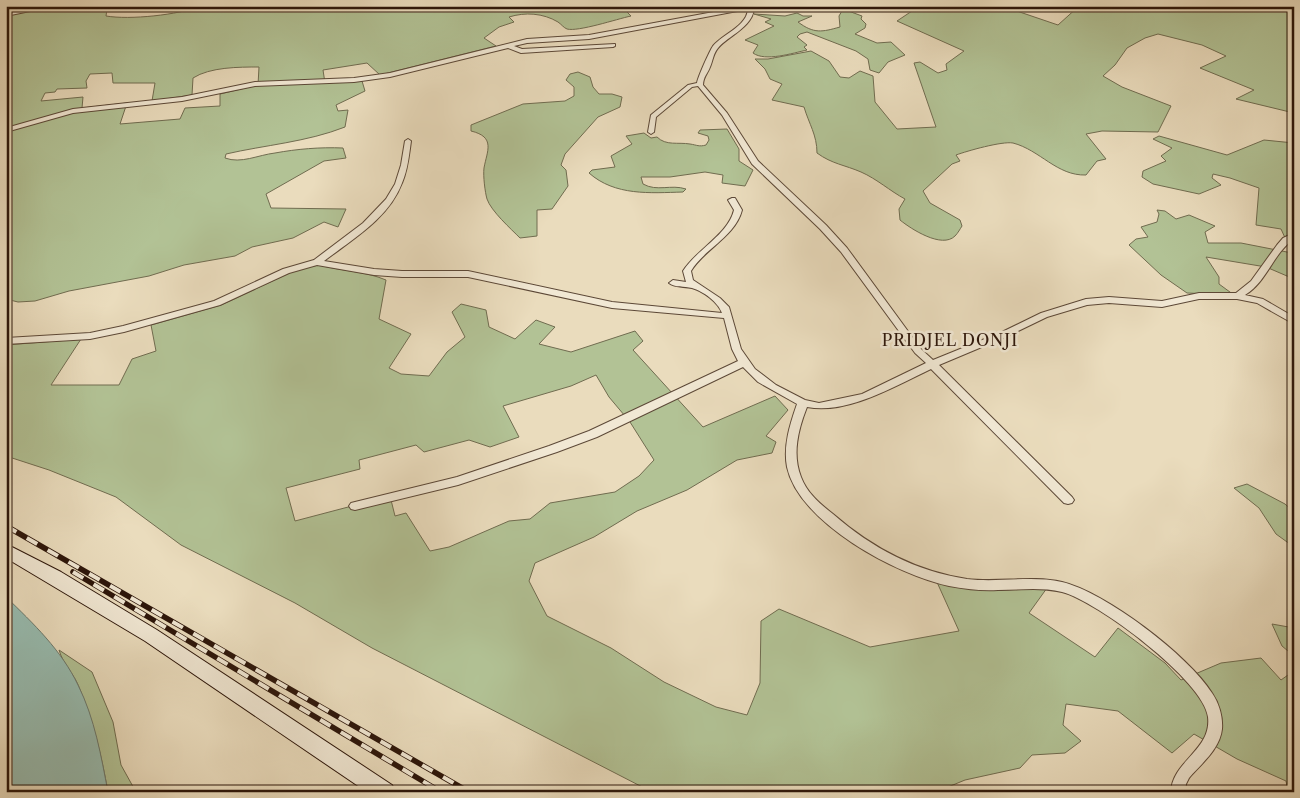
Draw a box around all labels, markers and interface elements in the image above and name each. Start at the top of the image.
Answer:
district label: PRIDJEL DONJI [882,330,1018,350]

